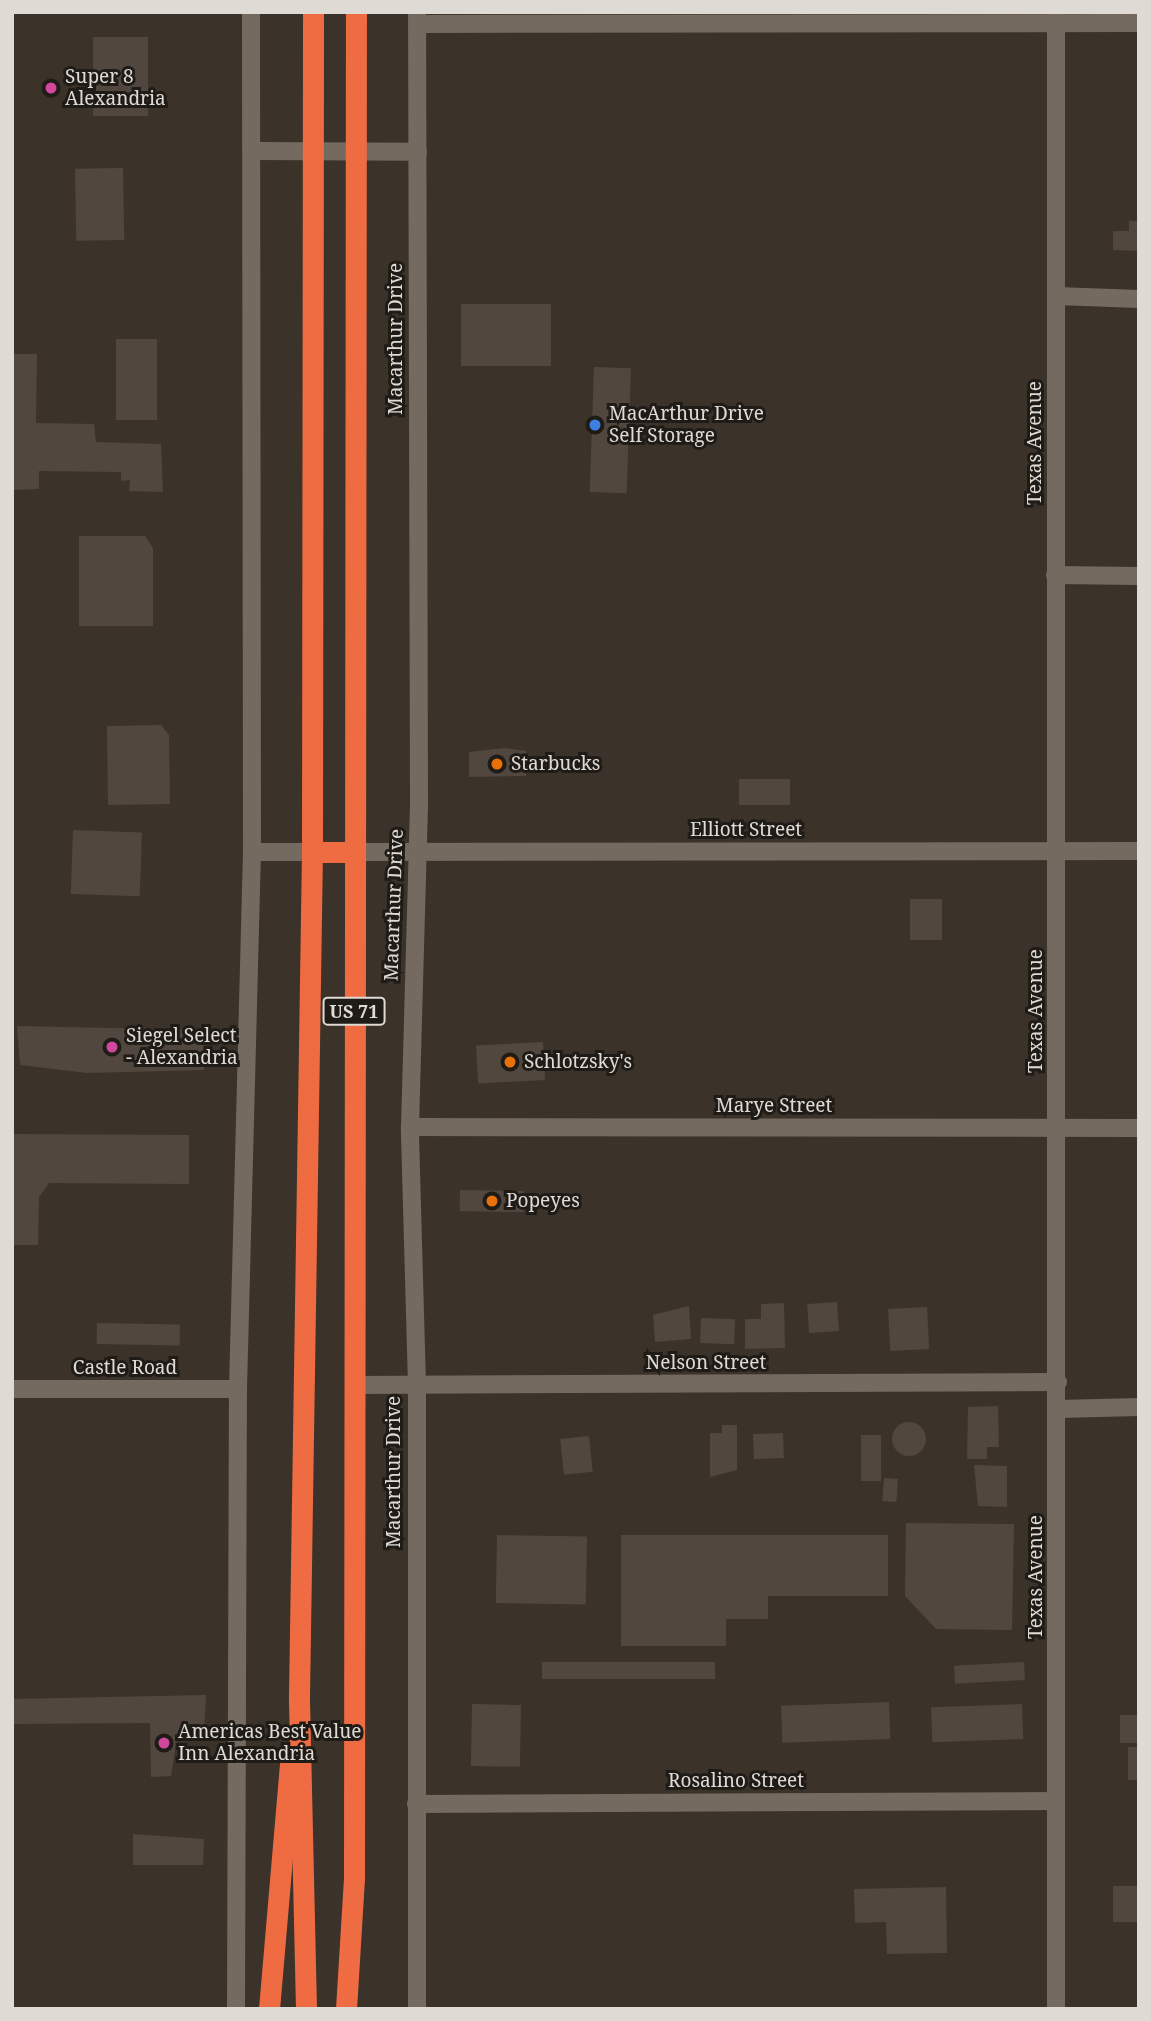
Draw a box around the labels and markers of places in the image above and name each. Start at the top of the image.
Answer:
place label: Super 8 Alexandria [65,66,166,110]
marker: Super 8 Alexandria [43,80,59,96]
place label: MacArthur Drive Self Storage [609,403,764,447]
marker: MacArthur Drive Self Storage [587,417,603,433]
place label: Starbucks [511,753,600,775]
marker: Starbucks [489,756,505,772]
place label: Siegel Select - Alexandria [126,1025,238,1069]
marker: Siegel Select - Alexandria [104,1039,120,1055]
place label: Schlotzsky's [524,1051,632,1073]
marker: Schlotzsky's [502,1054,518,1070]
place label: Popeyes [506,1190,580,1212]
marker: Popeyes [484,1193,500,1209]
place label: Americas Best Value Inn Alexandria [178,1721,361,1765]
marker: Americas Best Value Inn Alexandria [156,1735,172,1751]

